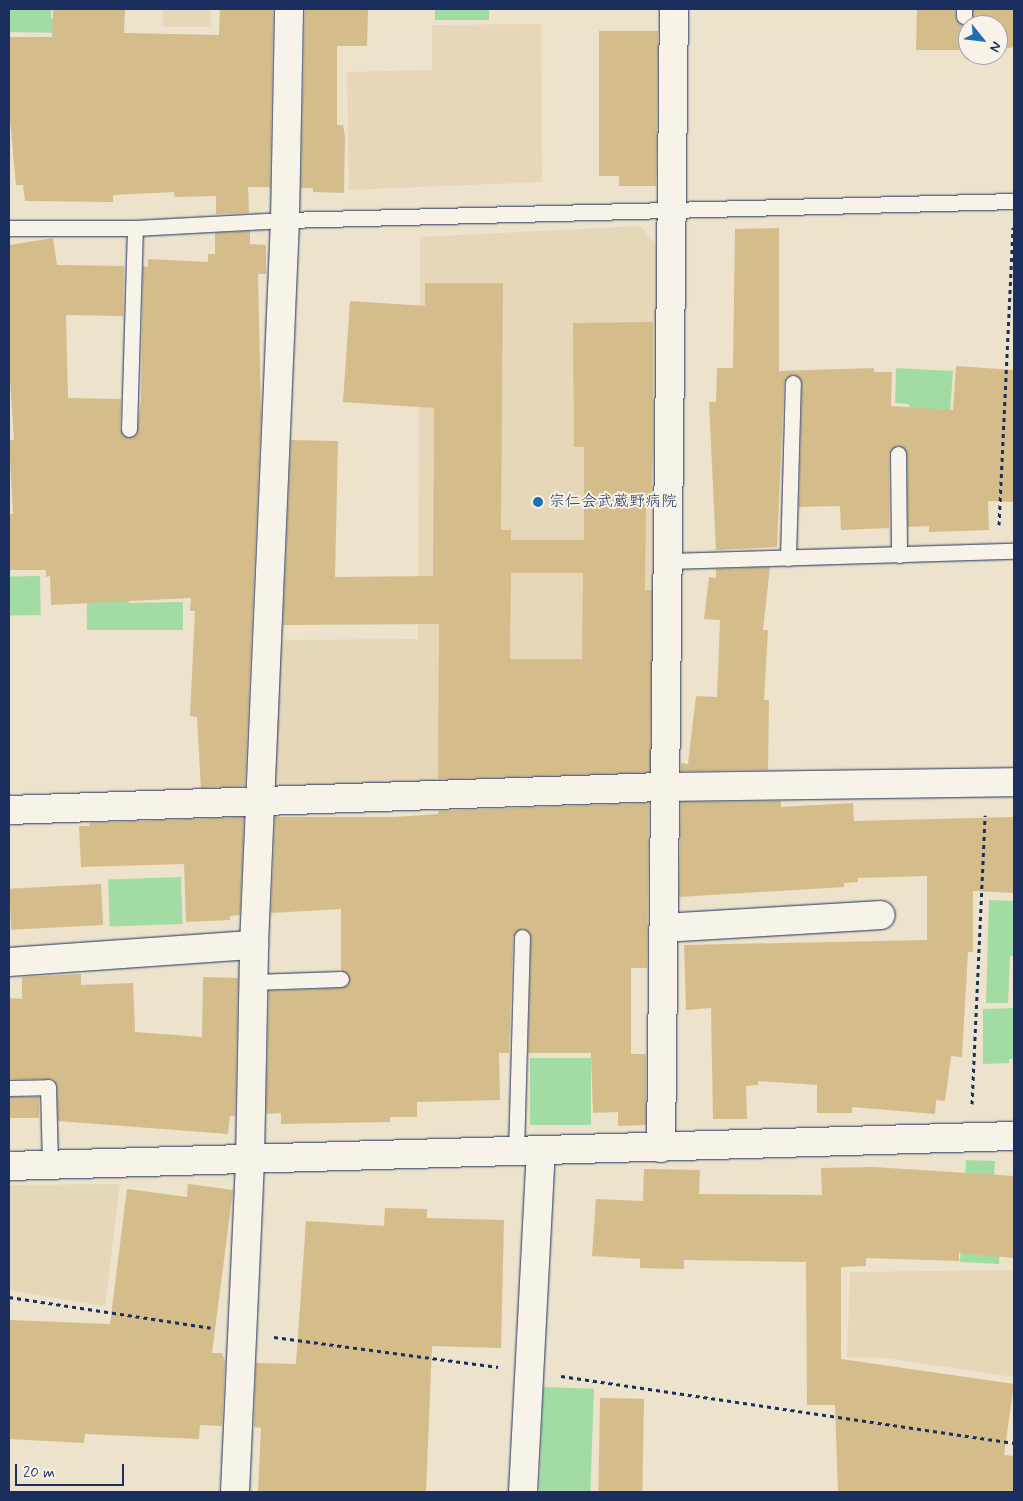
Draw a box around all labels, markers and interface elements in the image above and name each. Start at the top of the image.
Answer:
north arrow [958,15,1008,65]
text: N [985,38,1005,55]
place label: 宗仁会武蔵野病院 [549,492,677,512]
marker: 宗仁会武蔵野病院 [531,495,545,509]
scale bar [18,1454,126,1486]
text: 20 m [23,1463,55,1483]

